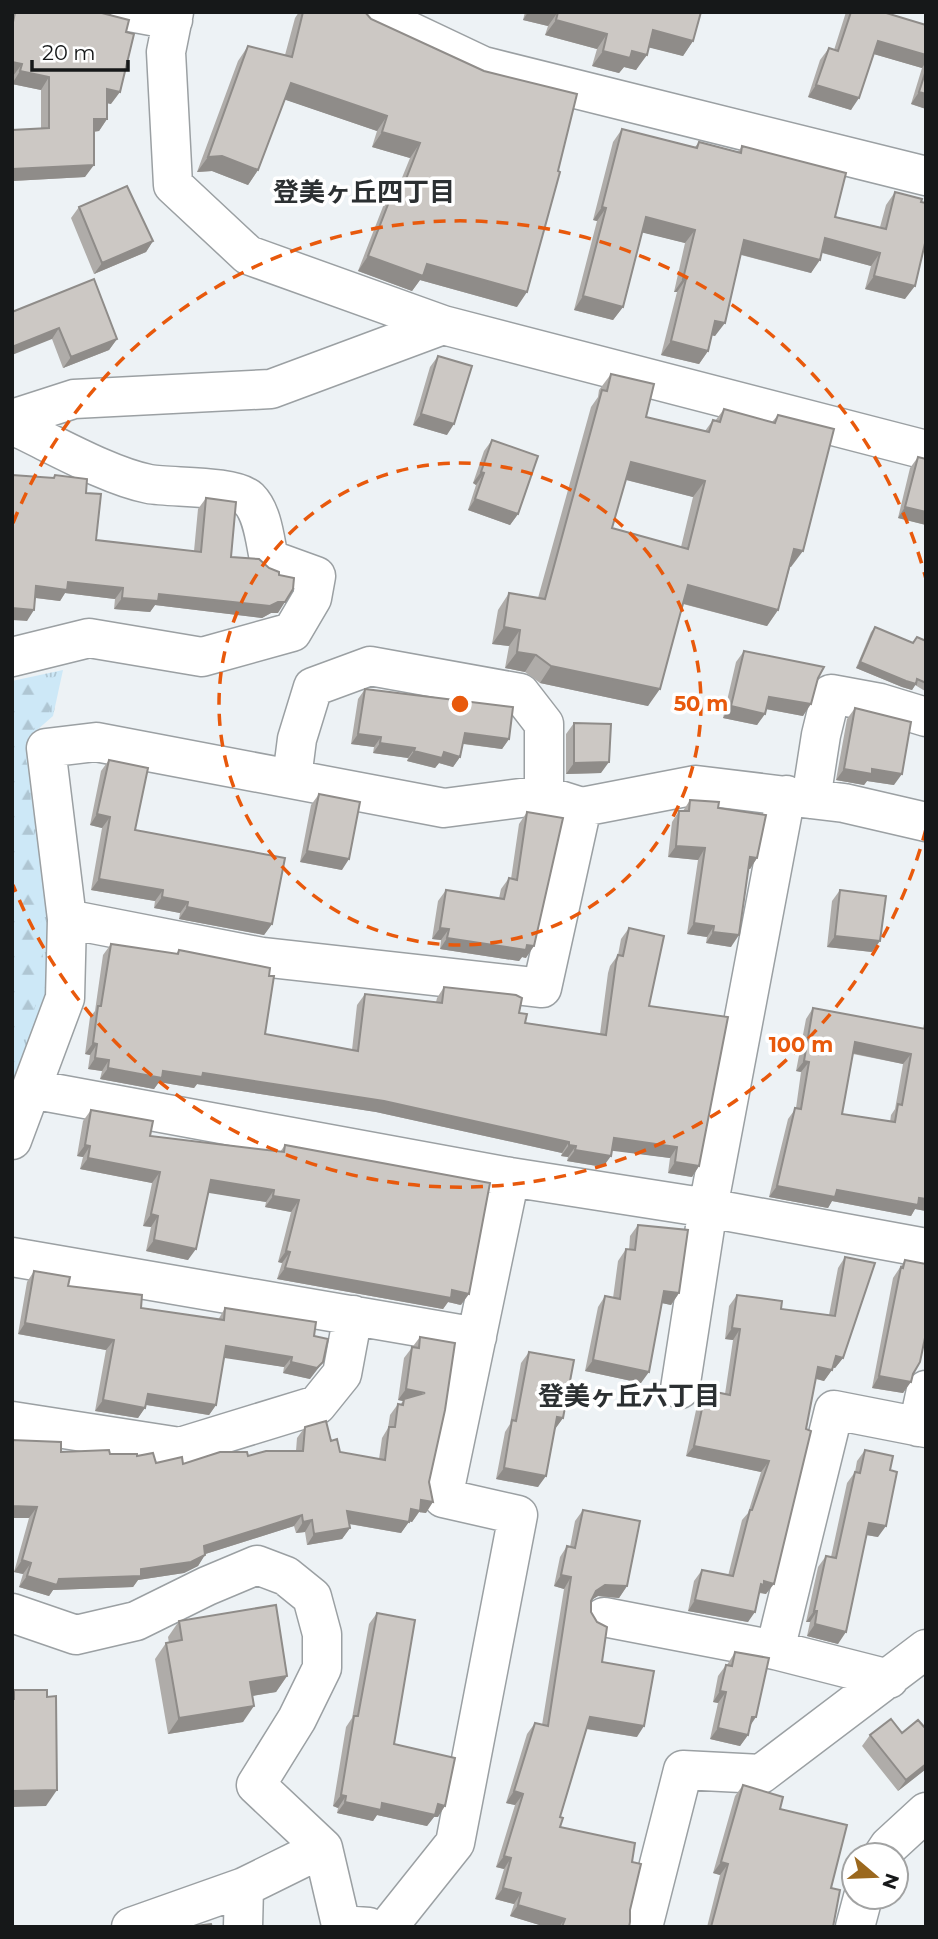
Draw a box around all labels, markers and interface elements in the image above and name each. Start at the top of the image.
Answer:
scale bar [32,28,128,72]
text: 20 m [42,40,96,65]
district label: 登美ヶ丘四丁目 [273,176,455,208]
text: 50 m [674,691,728,716]
centre of rings [448,692,472,716]
text: 100 m [769,1032,833,1057]
district label: 登美ヶ丘六丁目 [538,1380,720,1412]
north arrow [840,1841,910,1911]
text: N [877,1870,904,1892]

